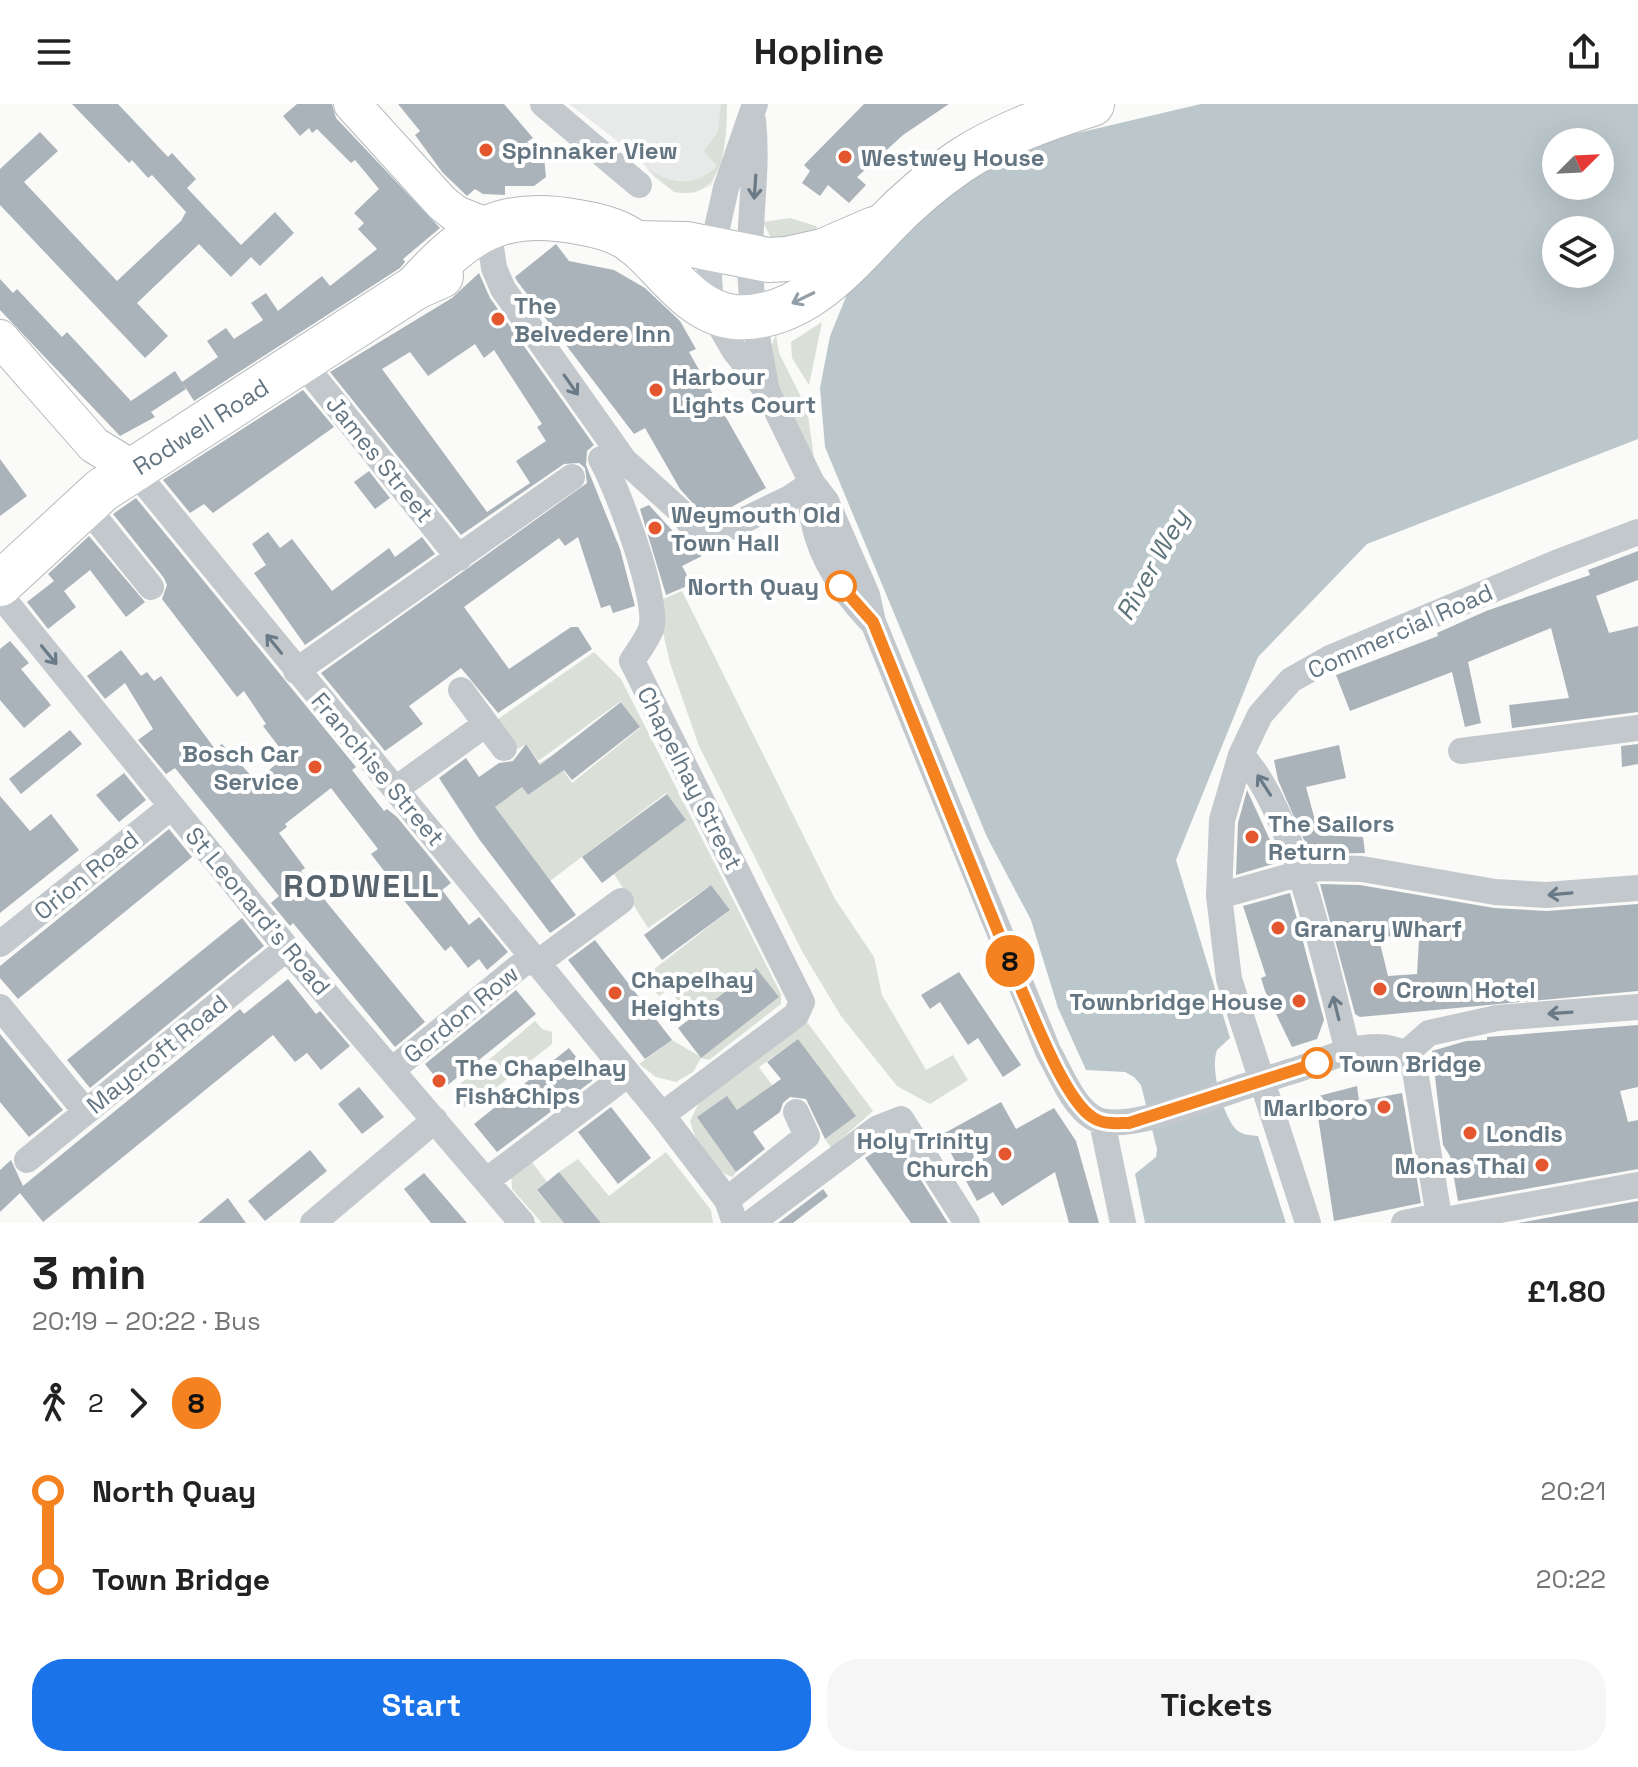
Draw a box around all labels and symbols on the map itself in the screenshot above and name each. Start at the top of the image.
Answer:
north arrow [1542,128,1614,200]
place label: Spinnaker View [502,135,678,166]
marker: Spinnaker View [477,141,495,159]
place label: Westwey House [861,142,1045,173]
marker: Westwey House [836,148,854,166]
one-way arrow [747,173,762,200]
place label: The Belvedere Inn [514,290,671,349]
one-way arrow [791,291,815,306]
marker: The Belvedere Inn [489,310,507,328]
place label: Harbour Lights Court [672,361,816,420]
street label: Rodwell Road [127,371,274,482]
one-way arrow [563,373,579,395]
marker: Harbour Lights Court [647,381,665,399]
street label: James Street [319,389,441,529]
place label: Weymouth Old Town Hall [671,499,841,558]
water label: River Wey [1108,503,1197,626]
marker: Weymouth Old Town Hall [646,519,664,537]
place label: North Quay [688,571,819,602]
marker: North Quay [826,571,856,601]
street label: Commercial Road [1303,576,1497,686]
one-way arrow [265,634,283,655]
one-way arrow [40,645,58,666]
street label: Chapelhay Street [630,681,750,875]
street label: Franchise Street [305,686,451,852]
place label: Bosch Car Service [182,738,299,797]
marker: Bosch Car Service [306,758,324,776]
one-way arrow [1255,774,1271,797]
place label: The Sailors Return [1268,808,1395,867]
street label: St Leonard's Road [179,821,337,1001]
street label: Orion Road [27,823,145,927]
marker: The Sailors Return [1243,828,1261,846]
district label: RODWELL [283,866,441,906]
one-way arrow [1547,887,1574,902]
place label: Granary Wharf [1294,913,1462,944]
marker: Granary Wharf [1269,919,1287,937]
line badge: 8 [984,935,1036,987]
street label: Gordon Row [397,958,525,1070]
place label: Chapelhay Heights [631,964,754,1023]
place label: Crown Hotel [1396,974,1536,1005]
marker: Crown Hotel [1371,980,1389,998]
marker: Chapelhay Heights [606,984,624,1002]
place label: Townbridge House [1069,986,1283,1017]
street label: Maycroft Road [80,988,234,1120]
marker: Townbridge House [1290,992,1308,1010]
one-way arrow [1328,996,1343,1022]
one-way arrow [1547,1006,1574,1021]
marker: Town Bridge [1302,1048,1332,1078]
place label: Town Bridge [1339,1048,1482,1079]
place label: The Chapelhay Fish&Chips [455,1052,627,1111]
marker: The Chapelhay Fish&Chips [430,1072,448,1090]
place label: Marlboro [1263,1092,1368,1123]
marker: Marlboro [1375,1098,1393,1116]
place label: Londis [1486,1118,1563,1149]
marker: Londis [1461,1124,1479,1142]
place label: Holy Trinity Church [857,1125,989,1184]
marker: Holy Trinity Church [996,1145,1014,1163]
place label: Monas Thai [1394,1150,1526,1181]
marker: Monas Thai [1533,1156,1551,1174]

